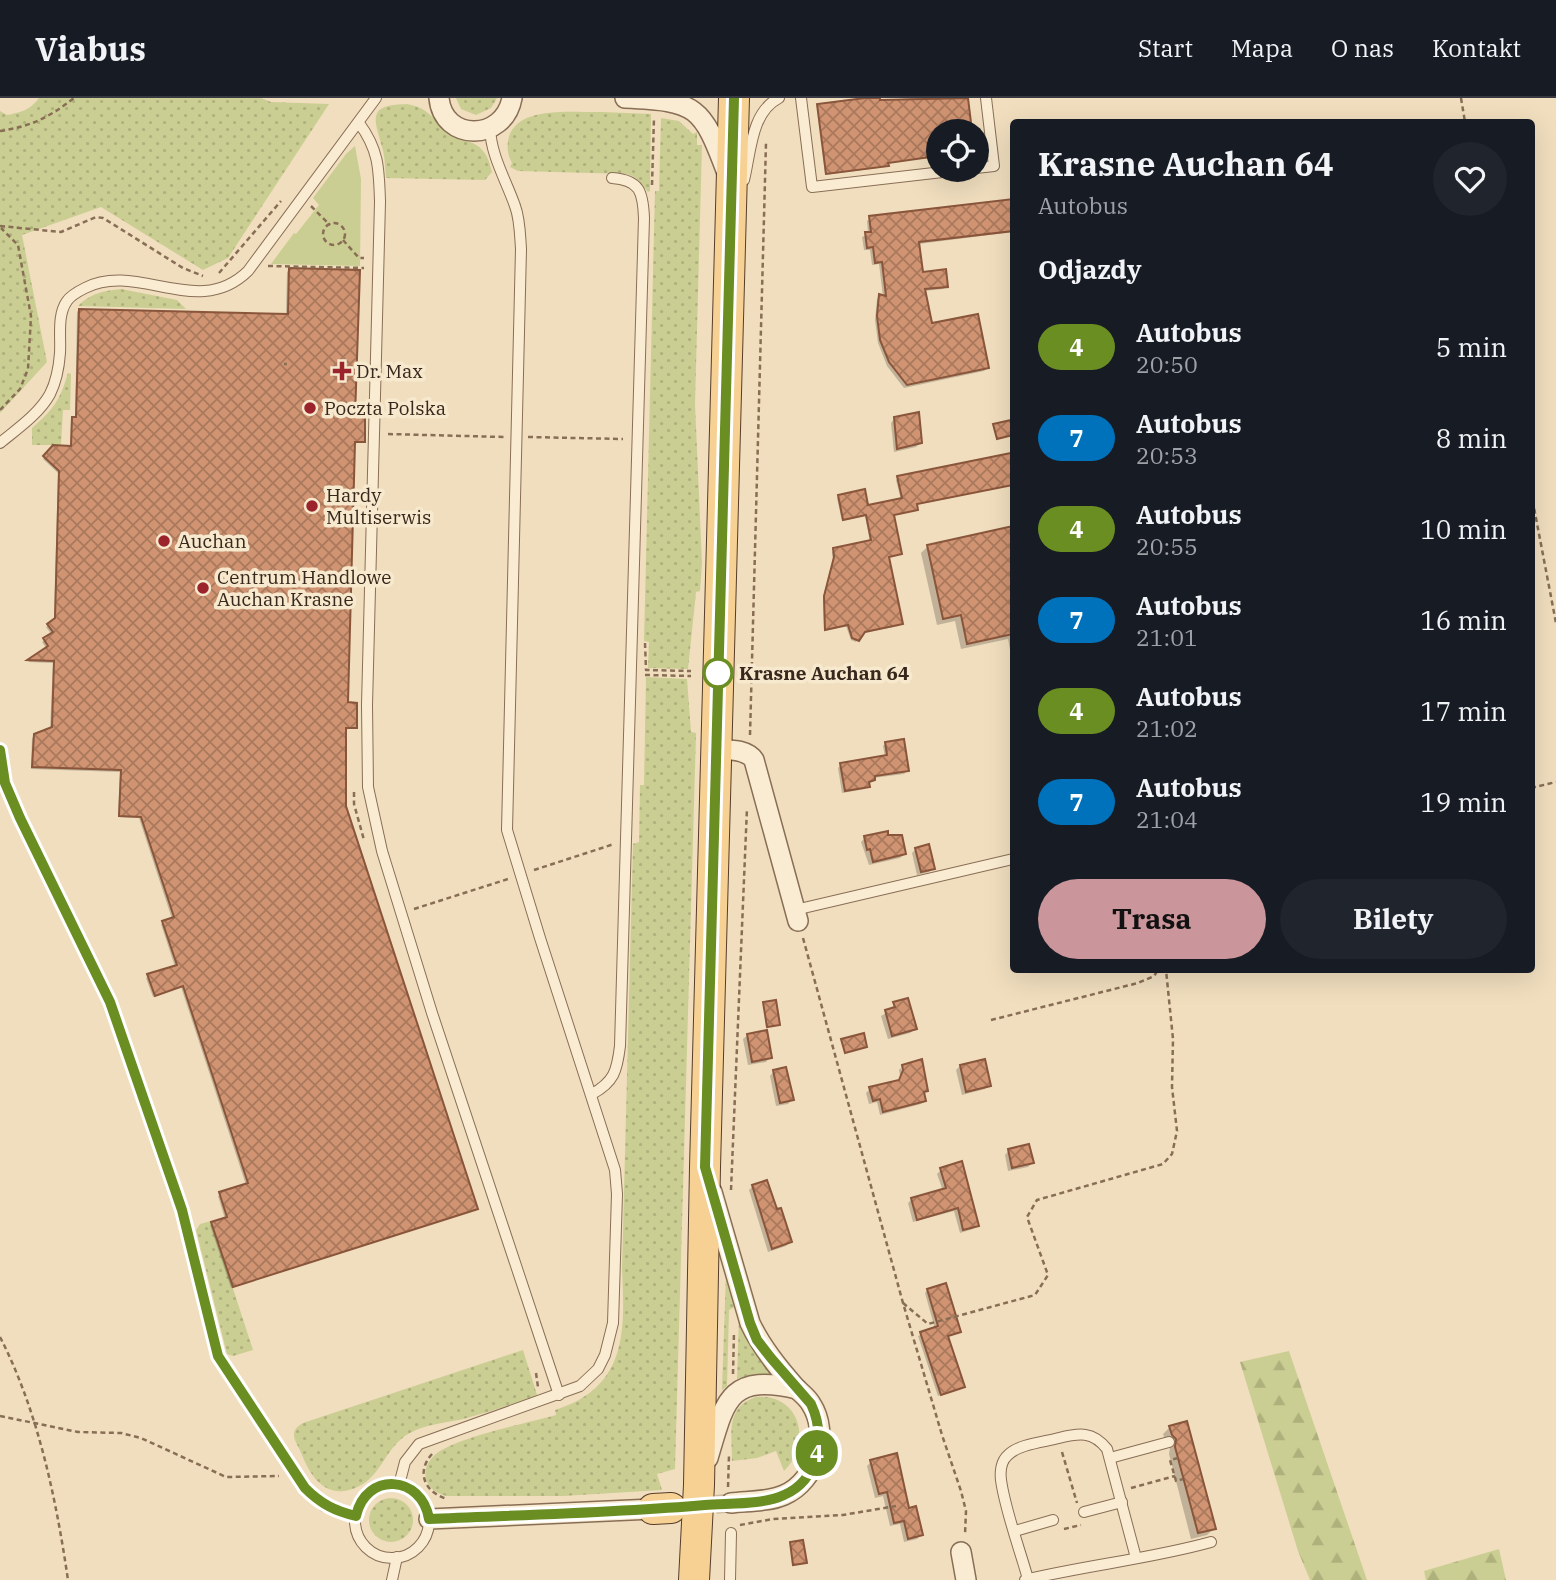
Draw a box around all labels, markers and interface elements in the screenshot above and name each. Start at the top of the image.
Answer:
text: Viabus [35,27,146,70]
text: Start [1138,32,1193,64]
text: Mapa [1231,32,1293,64]
text: O nas [1331,32,1394,64]
text: Kontakt [1432,32,1521,64]
map controls [926,119,989,182]
button: locate [926,119,989,182]
text: Krasne Auchan 64 [1038,142,1334,185]
button: heart [1433,142,1507,216]
text: Autobus [1038,190,1128,220]
text: Odjazdy [1038,252,1142,286]
text: Autobus [1136,315,1242,349]
text: 5 min [1436,330,1507,364]
text: 4 [1069,331,1084,363]
text: 20:50 [1136,349,1198,379]
place label: Dr. Max [356,359,423,383]
marker: Dr. Max [334,363,350,379]
place label: Poczta Polska [324,396,446,420]
marker: Poczta Polska [302,400,318,416]
text: Autobus [1136,406,1242,440]
text: 8 min [1436,421,1507,455]
text: 7 [1069,422,1084,454]
text: 20:53 [1136,440,1198,470]
place label: Hardy Multiserwis [326,483,431,529]
text: Autobus [1136,497,1242,531]
marker: Hardy Multiserwis [304,498,320,514]
text: 10 min [1420,512,1507,546]
text: 4 [1069,513,1084,545]
place label: Auchan [178,529,247,553]
text: 20:55 [1136,531,1198,561]
marker: Auchan [156,533,172,549]
place label: Centrum Handlowe Auchan Krasne [217,565,391,611]
marker: Centrum Handlowe Auchan Krasne [195,580,211,596]
text: Autobus [1136,588,1242,622]
text: 16 min [1420,603,1507,637]
text: 7 [1069,604,1084,636]
text: 21:01 [1136,622,1198,652]
marker: Krasne Auchan 64 [703,658,733,688]
place label: Krasne Auchan 64 [739,661,909,685]
text: Autobus [1136,679,1242,713]
text: 17 min [1420,694,1507,728]
text: 4 [1069,695,1084,727]
text: 21:02 [1136,713,1198,743]
text: Autobus [1136,770,1242,804]
text: 19 min [1420,785,1507,819]
text: 7 [1069,786,1084,818]
text: 21:04 [1136,804,1198,834]
button: Trasa [1038,879,1266,959]
button: Bilety [1280,879,1507,959]
line badge: 4 [794,1430,840,1476]
text: 4 [810,1437,824,1469]

